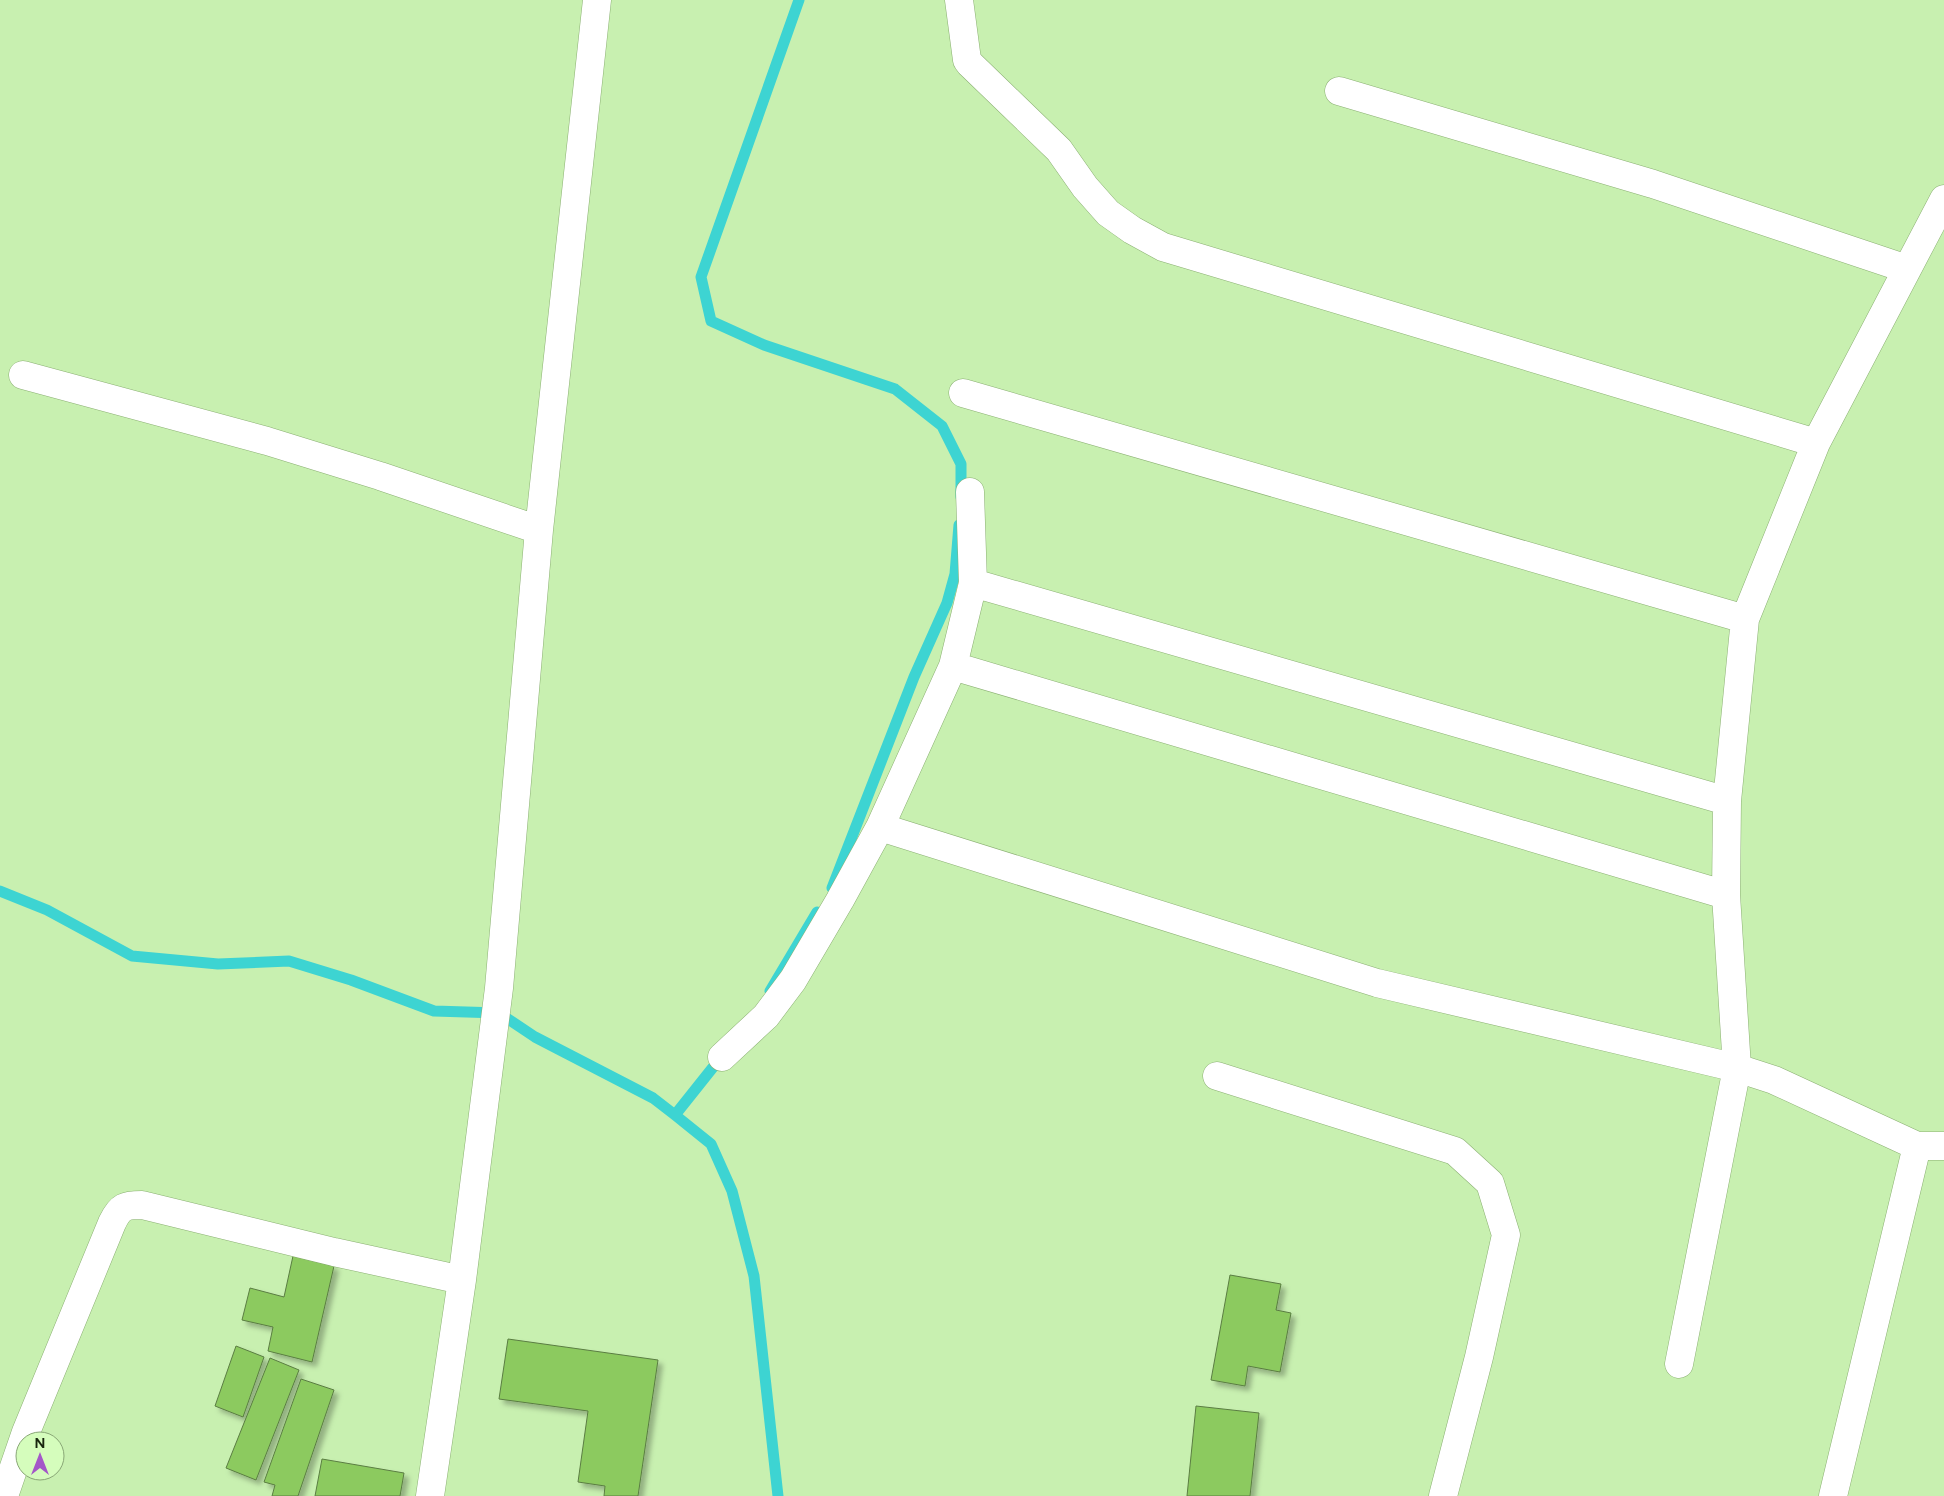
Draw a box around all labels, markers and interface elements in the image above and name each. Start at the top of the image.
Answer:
north arrow [15,1431,65,1481]
text: N [35,1435,45,1452]

